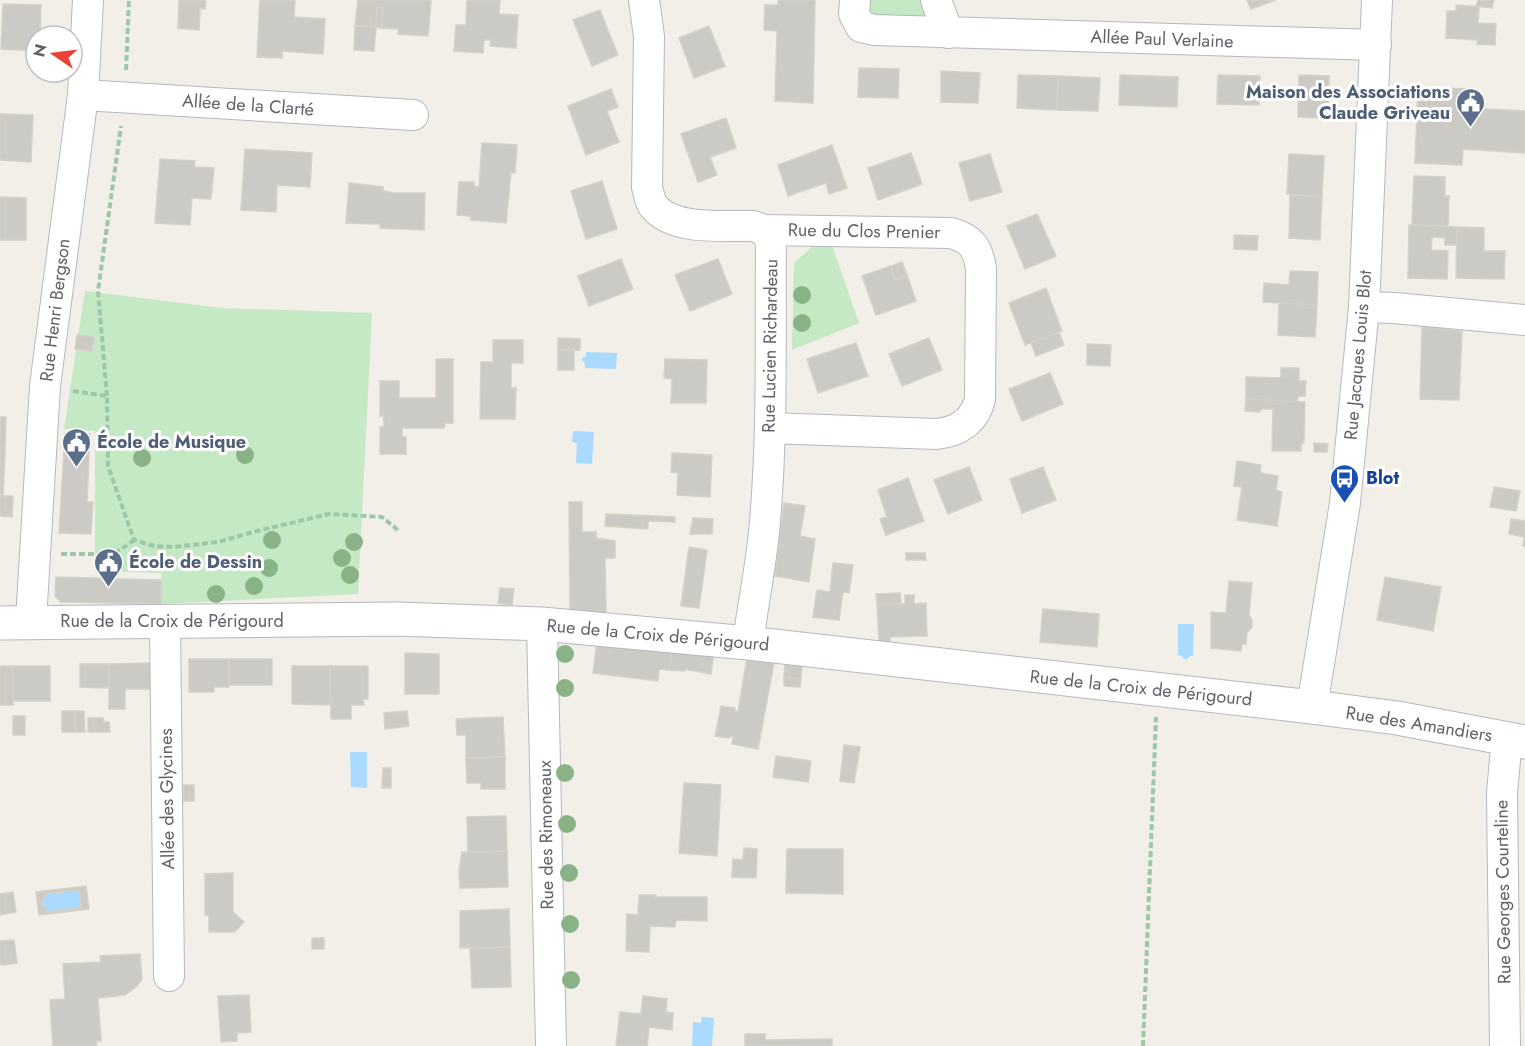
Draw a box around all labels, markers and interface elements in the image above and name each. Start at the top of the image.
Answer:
north arrow [24,24,84,84]
street label: Allée Paul Verlaine [1090,24,1234,54]
text: N [27,42,53,59]
place label: Maison des Associations Claude Griveau [1246,79,1450,126]
public building icon: Maison des Associations Claude Griveau [1455,86,1487,128]
street label: Allée de la Clarté [181,87,315,123]
street label: Rue du Clos Prenier [788,217,941,245]
street label: Rue Henri Bergson [33,237,77,383]
street label: Rue Lucien Richardeau [755,259,785,433]
street label: Rue Jacques Louis Blot [1338,268,1378,441]
public building icon: École de Musique [60,426,92,468]
place label: École de Musique [97,429,246,455]
bus stop icon: Blot [1329,462,1361,504]
place label: Blot [1366,465,1399,491]
public building icon: École de Dessin [92,546,124,588]
place label: École de Dessin [129,549,262,575]
street label: Rue de la Croix de Périgourd [60,608,284,634]
street label: Rue de la Croix de Périgourd [546,612,770,658]
street label: Rue de la Croix de Périgourd [1029,663,1253,713]
street label: Rue des Amandiers [1344,700,1494,748]
street label: Allée des Glycines [153,728,181,870]
street label: Rue des Rimoneaux [532,760,560,910]
street label: Rue Georges Courteline [1488,800,1518,984]

